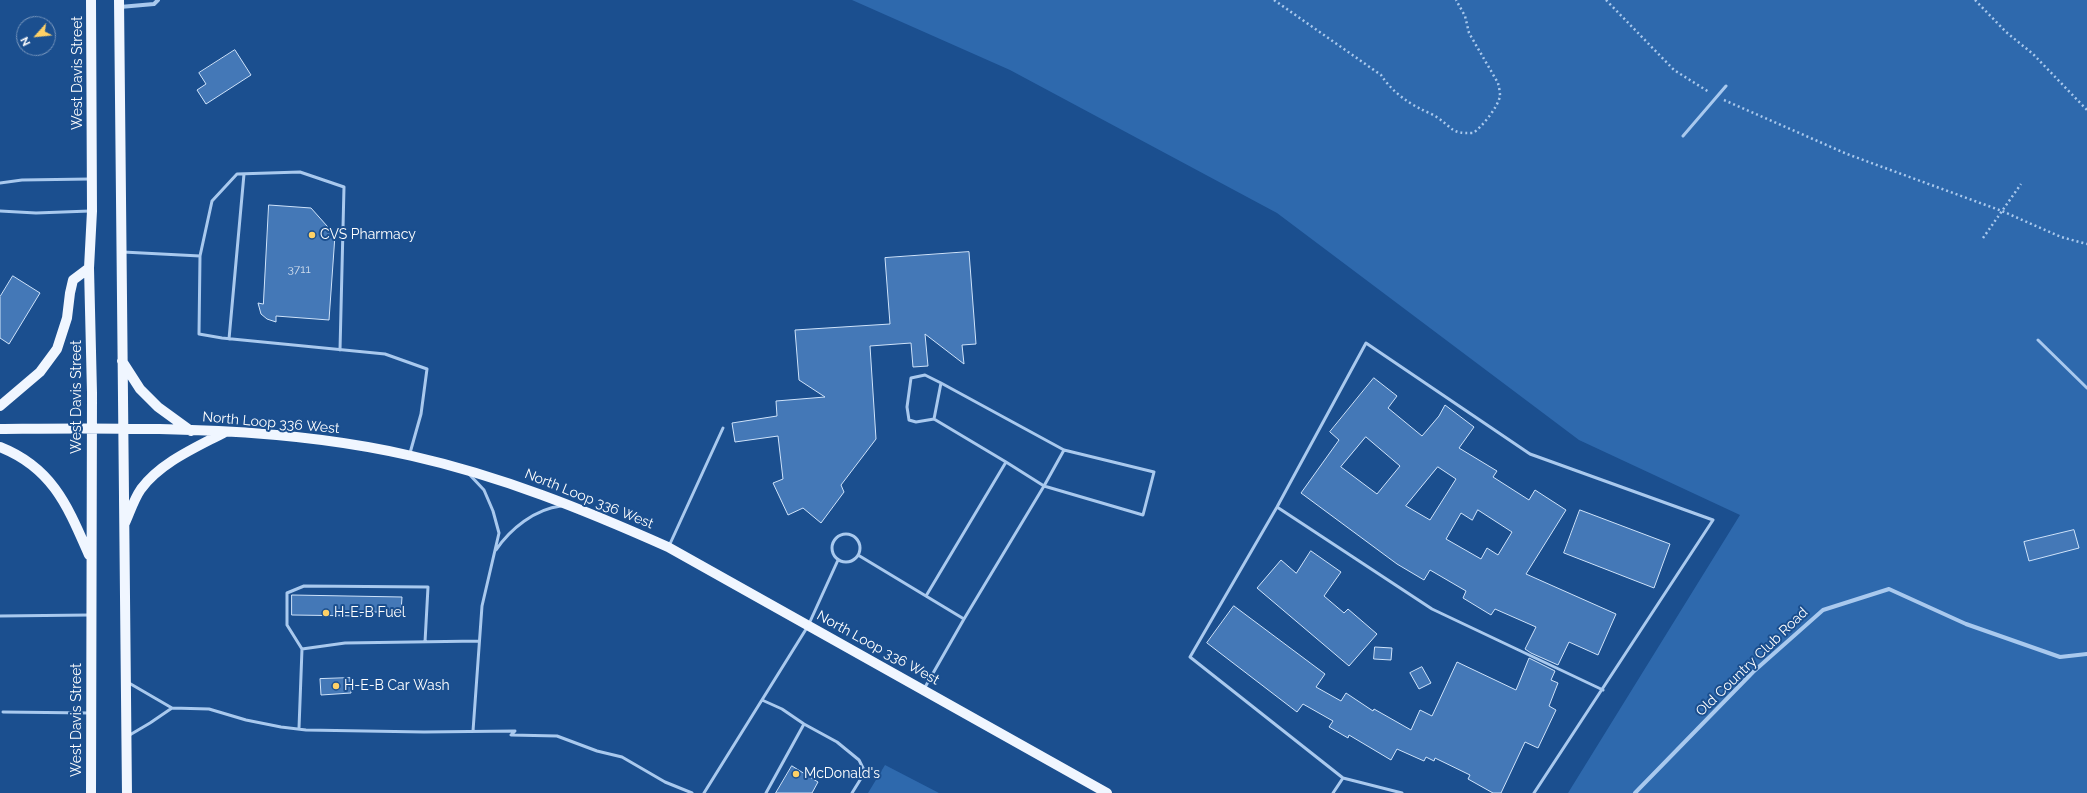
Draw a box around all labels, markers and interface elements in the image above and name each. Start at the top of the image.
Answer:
north arrow [16,16,56,56]
street label: West Davis Street [70,16,86,130]
text: N [18,35,33,48]
place label: CVS Pharmacy [320,227,416,243]
marker: CVS Pharmacy [307,230,317,240]
house number: 3711 [287,262,311,276]
street label: West Davis Street [69,340,85,454]
street label: North Loop 336 West [202,409,340,437]
street label: North Loop 336 West [522,465,656,533]
street label: Old Country Club Road [1692,604,1812,720]
place label: H-E-B Fuel [334,605,406,621]
street label: North Loop 336 West [814,607,942,689]
marker: H-E-B Fuel [321,608,331,618]
street label: West Davis Street [69,663,85,777]
place label: H-E-B Car Wash [344,678,450,694]
marker: H-E-B Car Wash [331,681,341,691]
place label: McDonald's [804,766,880,782]
marker: McDonald's [791,769,801,779]

